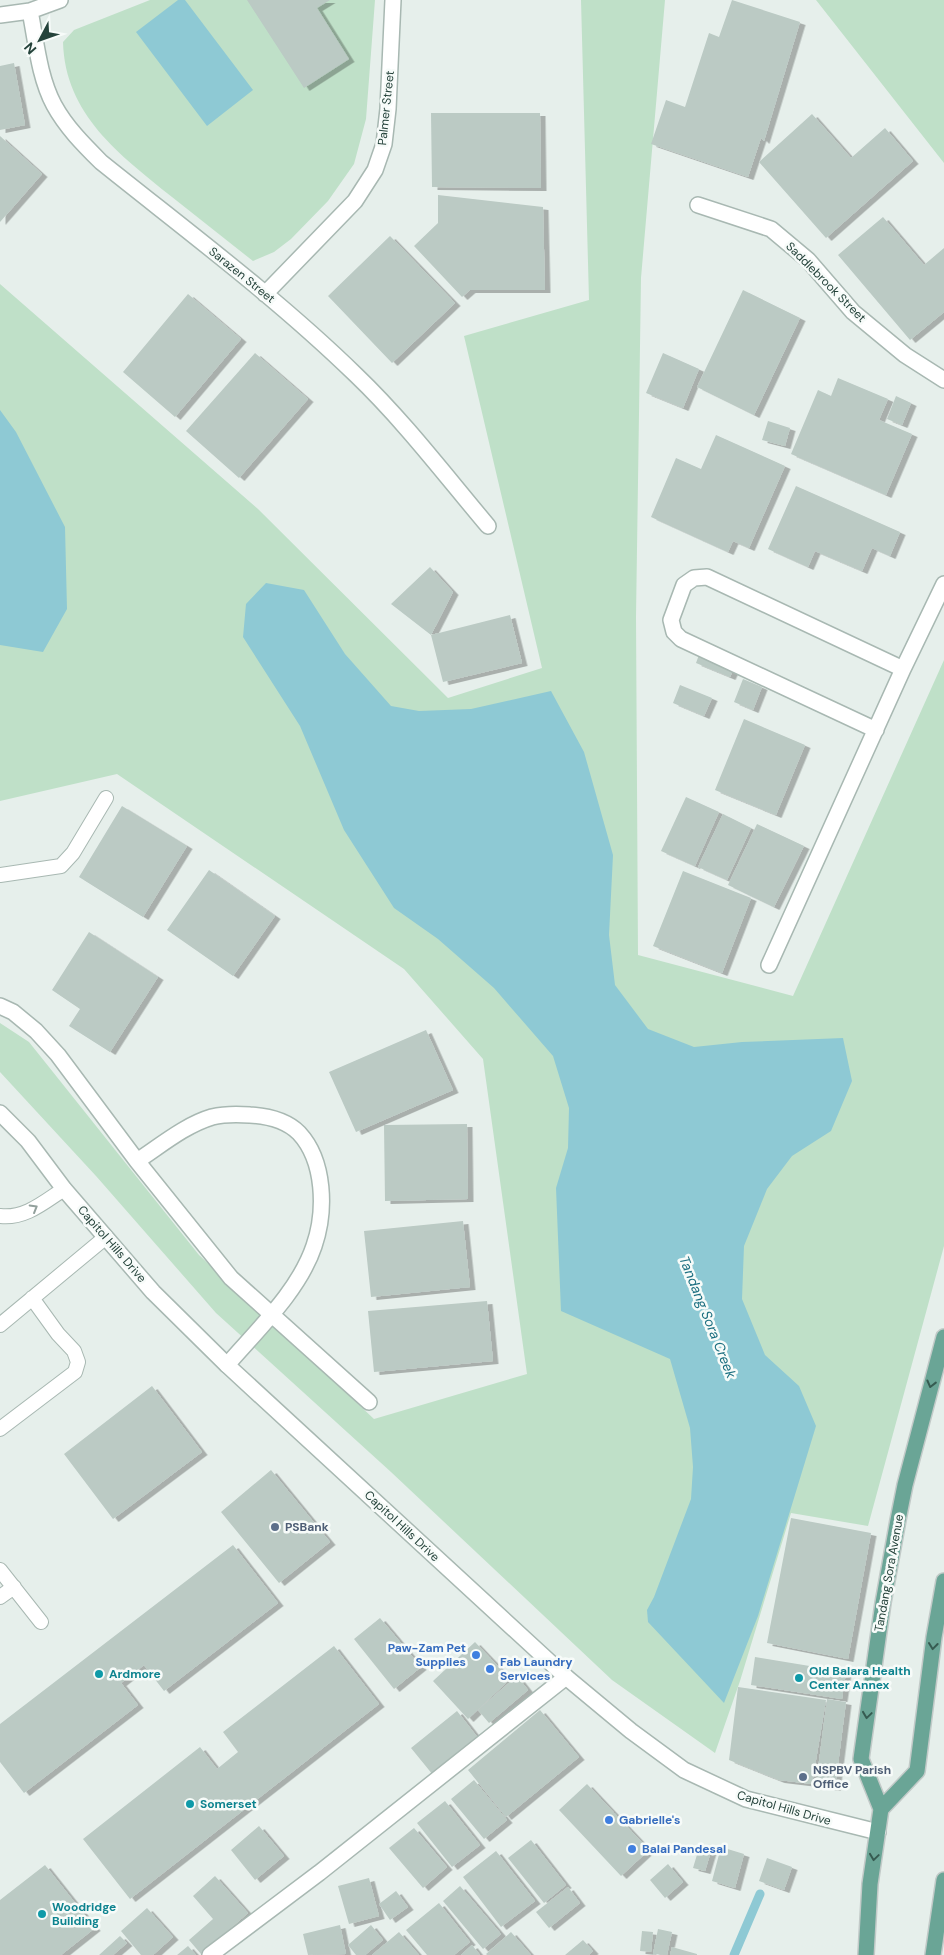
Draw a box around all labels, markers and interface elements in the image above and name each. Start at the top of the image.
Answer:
north arrow [15,15,65,65]
text: N [20,39,40,58]
street label: Palmer Street [374,70,398,146]
street label: Saddlebrook Street [782,238,870,326]
street label: Sarazen Street [206,243,279,307]
street label: Capitol Hills Drive [74,1202,150,1286]
one-way arrow [28,1205,37,1215]
water label: Tandang Sora Creek [675,1253,741,1382]
one-way arrow [926,1380,937,1389]
street label: Capitol Hills Drive [361,1487,443,1565]
street label: Tandang Sora Avenue [871,1513,907,1633]
place label: PSBank [285,1519,329,1535]
marker: PSBank [269,1521,281,1533]
place label: Paw-Zam Pet Supplies [388,1640,466,1670]
one-way arrow [928,1643,939,1651]
marker: Paw-Zam Pet Supplies [470,1649,482,1661]
place label: Fab Laundry Services [500,1654,573,1684]
marker: Fab Laundry Services [484,1663,496,1675]
place label: Old Balara Health Center Annex [809,1663,911,1693]
place label: Ardmore [109,1666,161,1682]
marker: Ardmore [93,1668,105,1680]
marker: Old Balara Health Center Annex [793,1672,805,1684]
one-way arrow [862,1712,873,1720]
place label: NSPBV Parish Office [813,1762,891,1792]
marker: NSPBV Parish Office [797,1771,809,1783]
street label: Capitol Hills Drive [735,1787,833,1829]
place label: Somerset [200,1796,257,1812]
marker: Somerset [184,1798,196,1810]
place label: Gabrielle's [619,1812,680,1828]
marker: Gabrielle's [603,1814,615,1826]
place label: Balai Pandesal [642,1841,726,1857]
marker: Balai Pandesal [626,1843,638,1855]
one-way arrow [869,1853,880,1861]
place label: Woodridge Building [52,1899,116,1929]
marker: Woodridge Building [36,1908,48,1920]

